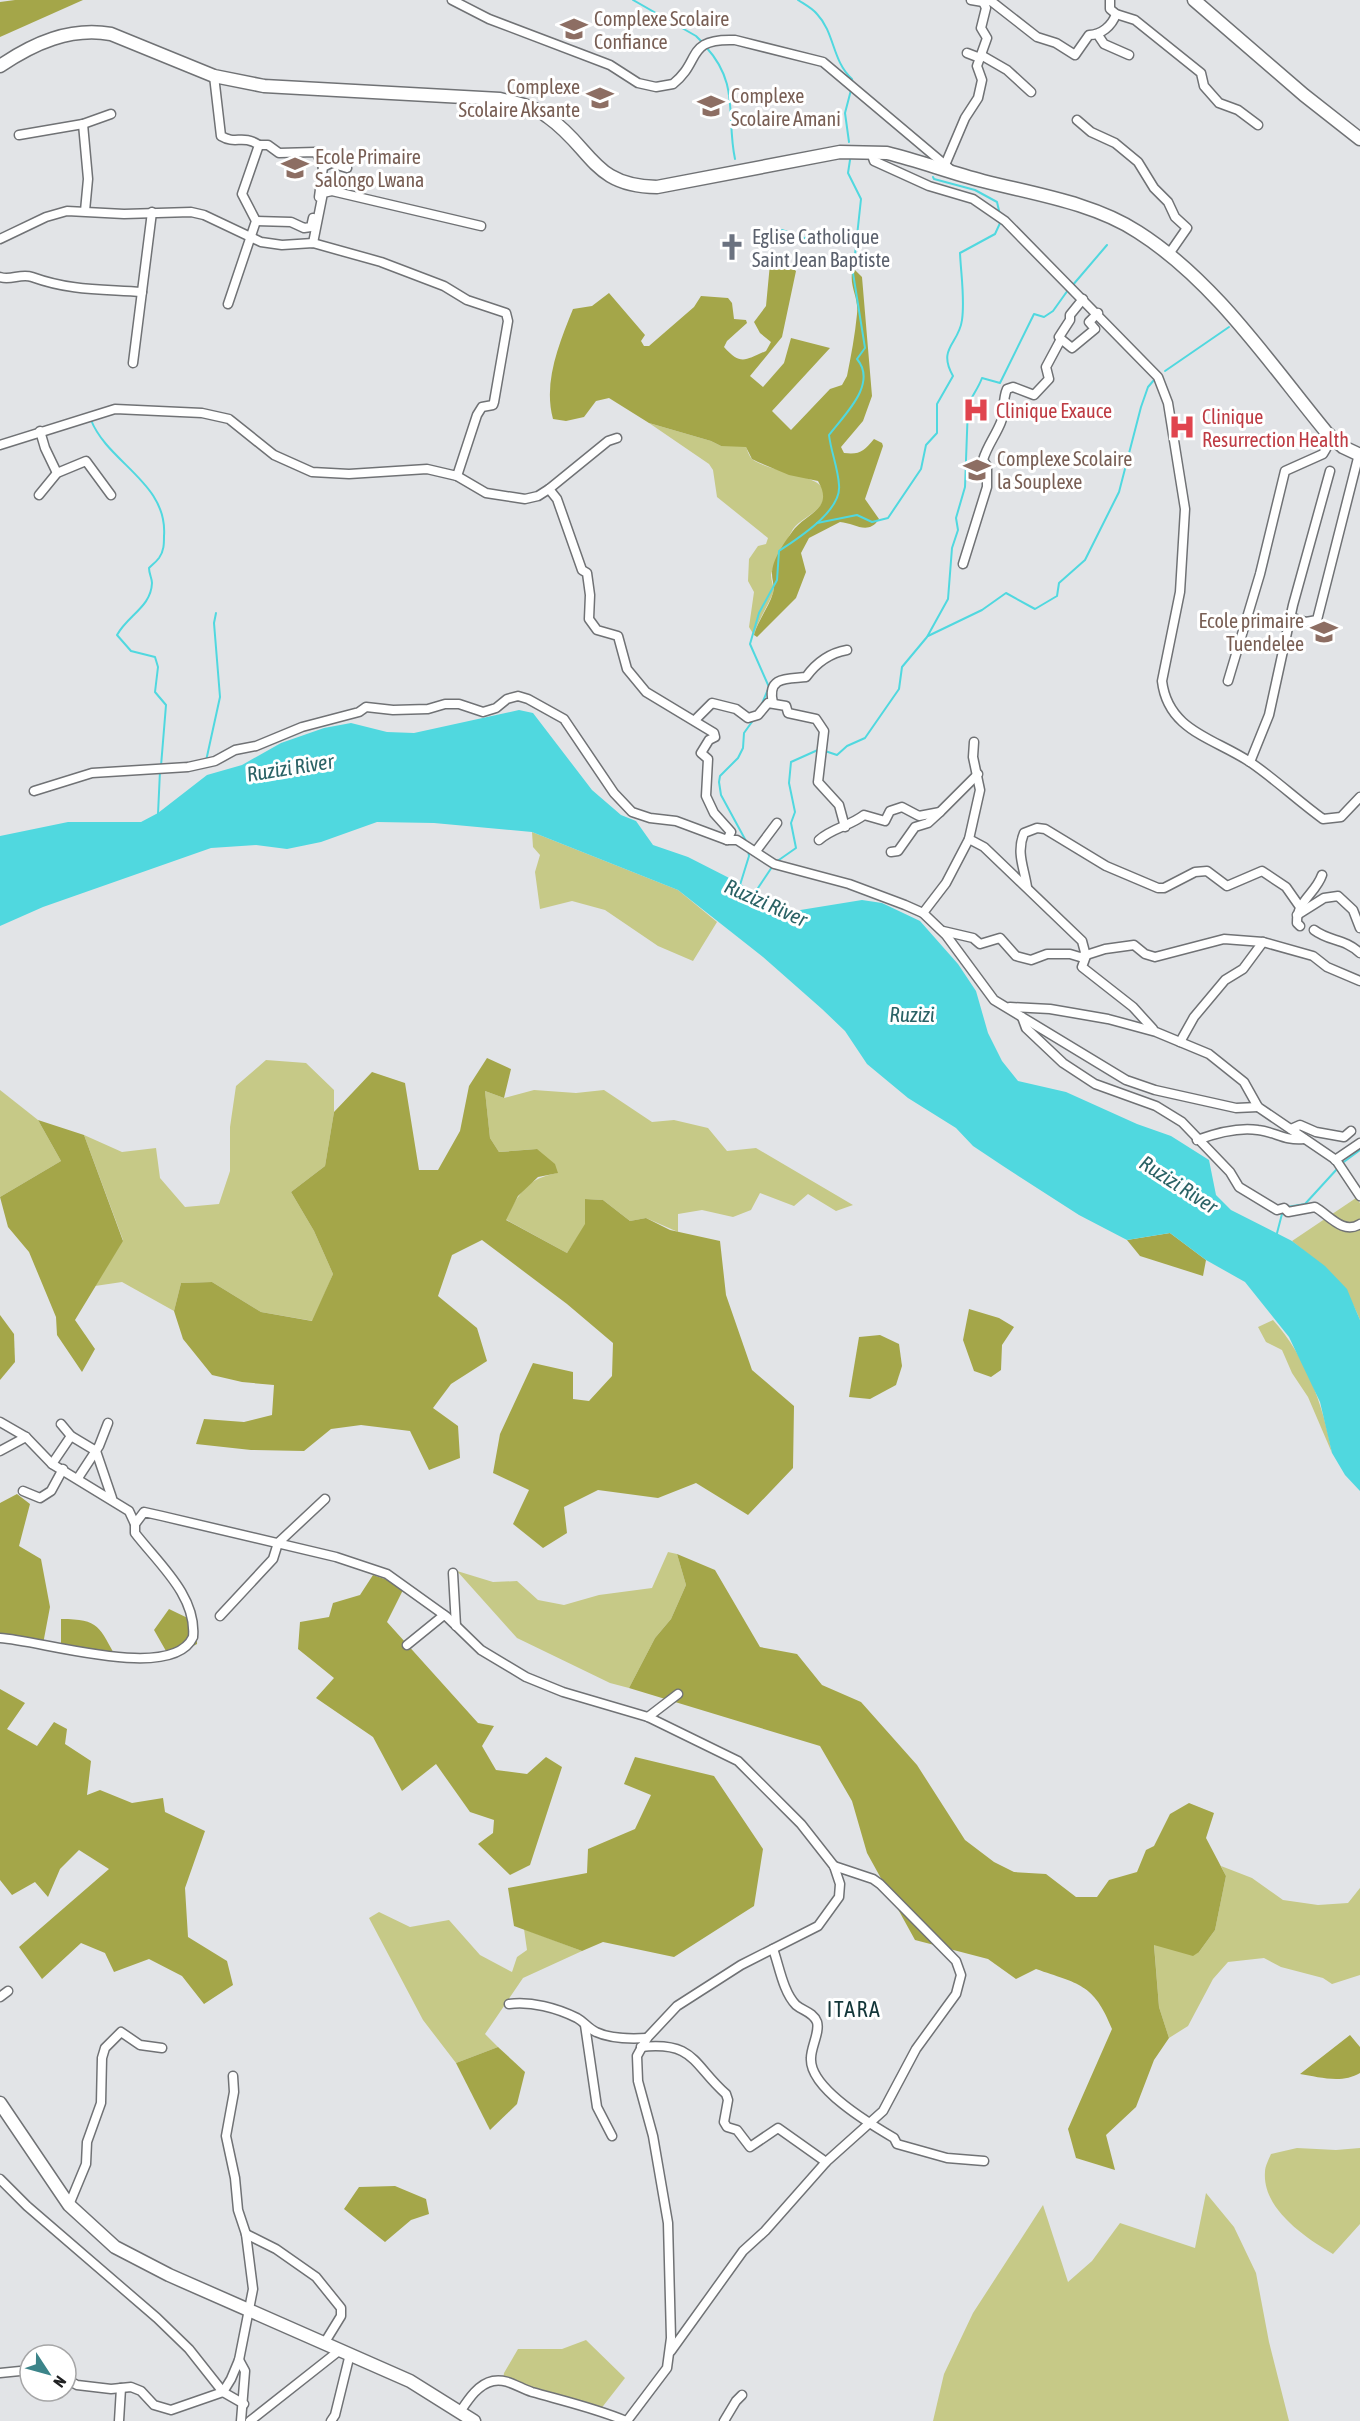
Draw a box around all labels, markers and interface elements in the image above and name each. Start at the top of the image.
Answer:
place label: Complexe Scolaire Confiance [594,7,729,53]
school or university icon: Complexe Scolaire Confiance [559,14,589,44]
place label: Complexe Scolaire Aksante [459,75,580,121]
school or university icon: Complexe Scolaire Aksante [585,83,615,113]
place label: Complexe Scolaire Amani [731,84,841,130]
school or university icon: Complexe Scolaire Amani [696,91,726,121]
place label: Ecole Primaire Salongo Lwana [315,145,424,191]
school or university icon: Ecole Primaire Salongo Lwana [280,153,310,183]
place label: Eglise Catholique Saint Jean Baptiste [752,225,890,271]
church icon: Eglise Catholique Saint Jean Baptiste [717,232,747,262]
hospital icon: Clinique Exauce [961,395,991,425]
place label: Clinique Exauce [996,399,1112,422]
place label: Clinique Resurrection Health [1202,405,1349,451]
hospital icon: Clinique Resurrection Health [1167,412,1197,442]
place label: Complexe Scolaire la Souplexe [997,447,1132,493]
school or university icon: Complexe Scolaire la Souplexe [962,455,992,485]
place label: Ecole primaire Tuendelee [1199,609,1304,655]
school or university icon: Ecole primaire Tuendelee [1309,617,1339,647]
water label: Ruzizi River [245,748,336,786]
water label: Ruzizi River [721,873,812,931]
water label: Ruzizi [889,1002,935,1026]
water label: Ruzizi River [1136,1150,1223,1218]
district label: ITARA [827,1996,881,2022]
north arrow [18,2343,78,2403]
text: N [50,2373,70,2391]

